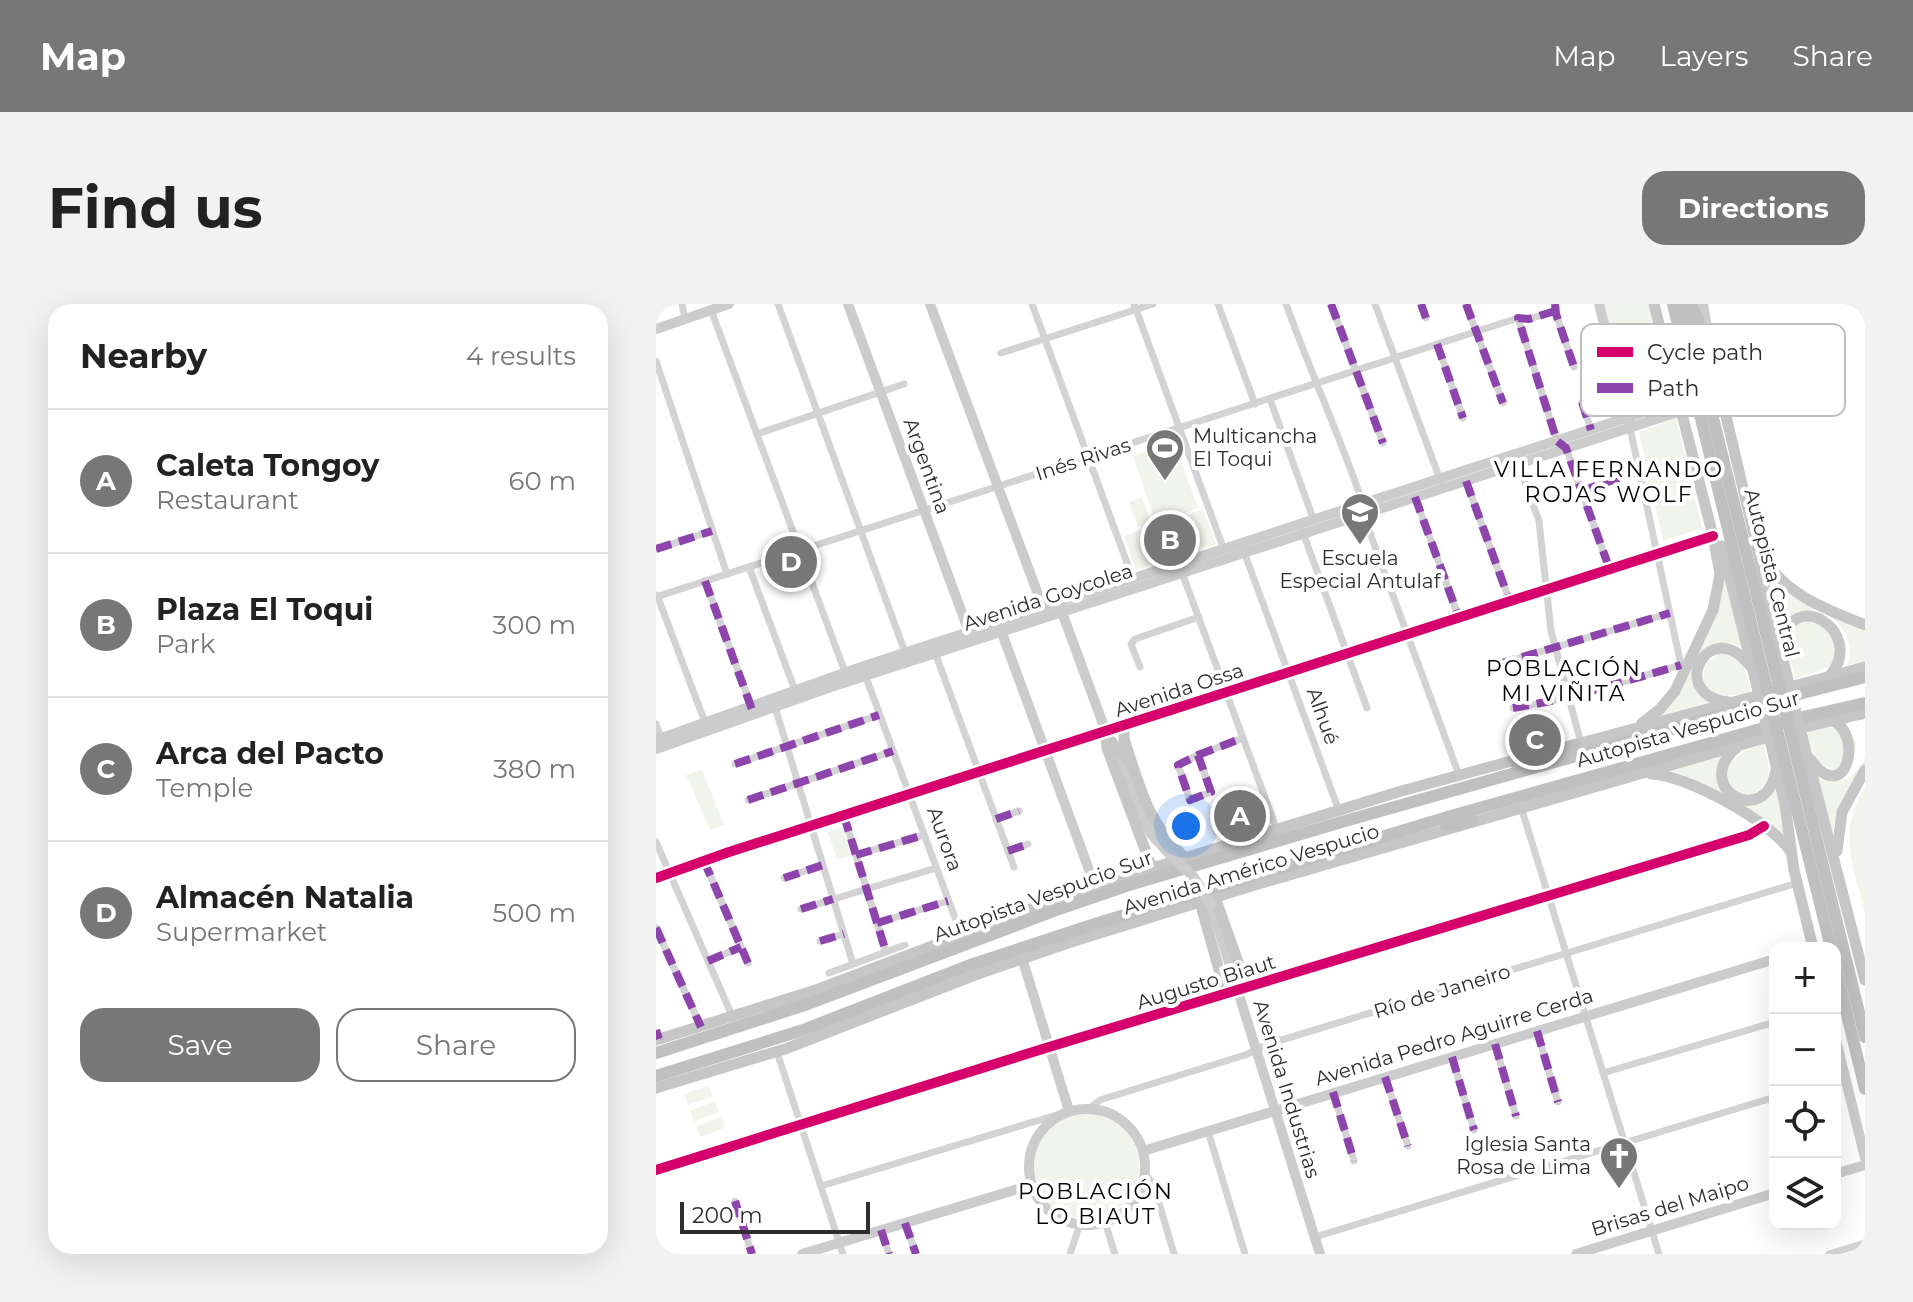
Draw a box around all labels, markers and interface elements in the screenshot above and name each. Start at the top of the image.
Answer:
text: Map [40,33,126,80]
text: Map [1553,39,1616,73]
text: Layers [1660,39,1749,73]
text: Share [1793,39,1873,73]
button: Directions [1642,171,1865,245]
text: Find us [48,174,262,242]
legend [1581,324,1845,416]
text: Nearby [80,335,207,377]
text: Cycle path [1647,339,1763,366]
text: 4 results [466,340,576,372]
text: Path [1647,375,1699,402]
street label: Argentina [899,415,955,517]
place label: Multicancha El Toqui [1193,424,1317,471]
sports icon: Multicancha El Toqui [1144,427,1186,482]
street label: Inés Rivas [1032,432,1134,486]
text: Caleta Tongoy [156,447,379,484]
district label: VILLA FERNANDO ROJAS WOLF [1494,456,1724,508]
text: A [96,465,116,497]
text: 60 m [509,465,576,497]
text: Restaurant [156,484,299,516]
street label: Autopista Central [1739,486,1805,660]
school or university icon: Escuela Especial Antulaf [1339,491,1381,546]
pin: B [1144,510,1196,570]
pin: D [765,532,817,592]
place label: Escuela Especial Antulaf [1280,546,1442,593]
street label: Avenida Goycolea [960,558,1136,636]
text: Plaza El Toqui [156,591,373,628]
text: B [96,609,116,641]
text: 300 m [493,609,576,641]
text: Park [156,628,215,660]
district label: POBLACIÓN MI VIÑITA [1486,655,1642,707]
street label: Avenida Ossa [1112,658,1246,722]
street label: Alhué [1302,684,1344,748]
street label: Autopista Vespucio Sur [1574,686,1802,772]
pin: C [1509,710,1561,770]
text: Arca del Pacto [156,735,384,772]
text: C [97,753,115,785]
text: 380 m [493,753,576,785]
text: Temple [156,772,253,804]
pin: A [1214,786,1266,846]
street label: Aurora [922,803,968,875]
your location [1166,806,1206,846]
street label: Avenida Américo Vespucio [1120,819,1382,919]
street label: Autopista Vespucio Sur [930,845,1156,947]
text: Almacén Natalia [156,879,414,916]
text: D [95,897,117,929]
text: 500 m [492,897,576,929]
text: Supermarket [156,916,327,948]
map controls [1769,942,1841,1230]
button: + [1769,942,1841,1014]
street label: Augusto Biaut [1134,949,1278,1015]
street label: Río de Janeiro [1371,959,1513,1023]
street label: Avenida Pedro Aguirre Cerda [1312,983,1596,1091]
street label: Avenida Industrias [1248,997,1326,1181]
button: Save [80,1008,320,1082]
button: Share [336,1008,576,1082]
button: − [1769,1014,1841,1086]
button: locate [1769,1086,1841,1158]
place label: Iglesia Santa Rosa de Lima [1456,1132,1591,1179]
church icon: Iglesia Santa Rosa de Lima [1598,1135,1640,1190]
button: layers [1769,1158,1841,1230]
street label: Brisas del Maipo [1588,1171,1752,1241]
district label: POBLACIÓN LO BIAUT [1018,1178,1174,1230]
scale bar [680,1198,870,1234]
text: 200 m [692,1202,763,1229]

